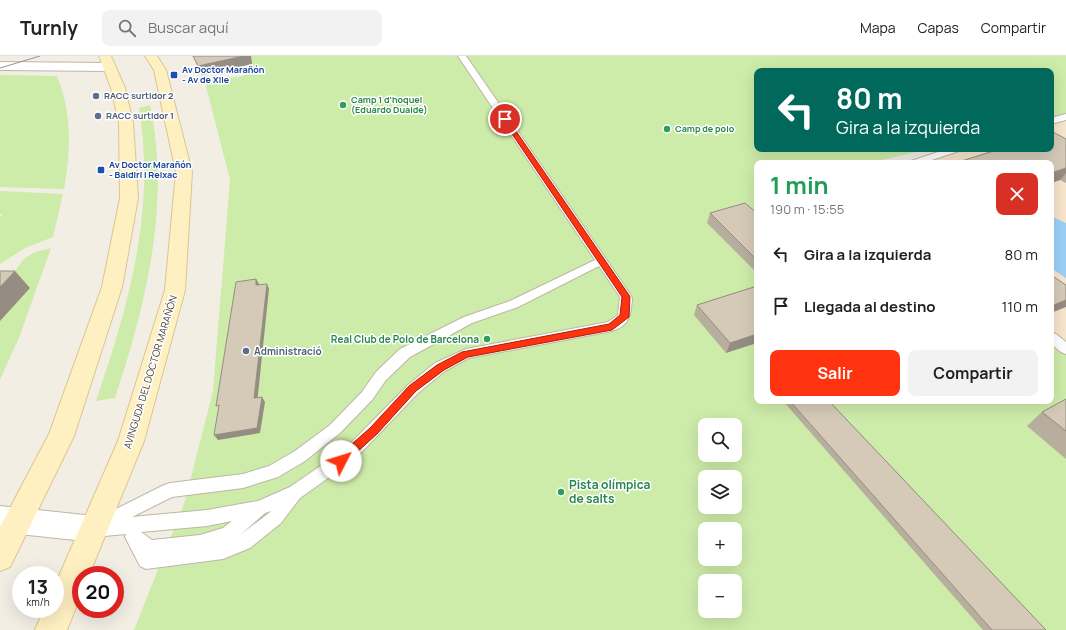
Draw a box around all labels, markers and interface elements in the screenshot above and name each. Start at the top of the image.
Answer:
search box [102,10,382,46]
text: Turnly [20,15,78,41]
icon: search [116,17,138,39]
text: Buscar aquí [148,17,229,38]
text: Mapa [860,18,896,37]
text: Capas [918,18,959,37]
text: Compartir [981,18,1046,37]
place label: Av Doctor Marañón - Av de Xile [182,63,265,86]
marker: Av Doctor Marañón - Av de Xile [169,70,179,80]
text: 80 m [836,79,902,117]
icon: left [770,84,822,136]
place label: RACC surtidor 2 [104,89,173,102]
marker: RACC surtidor 2 [91,91,101,101]
place label: Camp 1 d'hoquei (Eduardo Dualde) [351,93,427,116]
marker: Camp 1 d'hoquei (Eduardo Dualde) [338,100,348,110]
pin [488,102,522,136]
icon: arrive [494,108,516,130]
place label: RACC surtidor 1 [106,109,174,122]
marker: RACC surtidor 1 [93,111,103,121]
text: Gira a la izquierda [836,115,980,139]
place label: Camp de polo [675,122,735,135]
marker: Camp de polo [662,124,672,134]
place label: Av Doctor Marañón - Baldiri i Reixac [109,158,192,181]
marker: Av Doctor Marañón - Baldiri i Reixac [96,165,106,175]
text: 1 min [770,168,829,201]
button: close [996,173,1038,215]
text: 190 m · 15:55 [770,200,844,218]
icon: left [770,243,792,265]
text: Gira a la izquierda [804,244,931,265]
text: 80 m [1004,244,1038,265]
street label: AVINGUDA DEL DOCTOR MARAÑÓN [120,293,180,450]
icon: arrive [770,295,792,317]
text: Llegada al destino [804,296,936,317]
text: 110 m [1001,296,1038,317]
place label: Real Club de Polo de Barcelona [331,332,479,346]
marker: Real Club de Polo de Barcelona [482,334,492,344]
place label: Administració [254,344,322,358]
marker: Administració [241,346,251,356]
button: Salir [770,350,900,396]
button: Compartir [908,350,1038,396]
map controls [698,418,742,618]
button: search [698,418,742,462]
position arrow [320,440,362,482]
button: layers [698,470,742,514]
place label: Pista olímpica de salts [569,476,651,507]
marker: Pista olímpica de salts [556,487,566,497]
button: + [698,522,742,566]
speed limit sign: 20 [72,566,124,618]
text: 13 [28,573,48,600]
button: − [698,574,742,618]
text: km/h [26,595,50,609]

